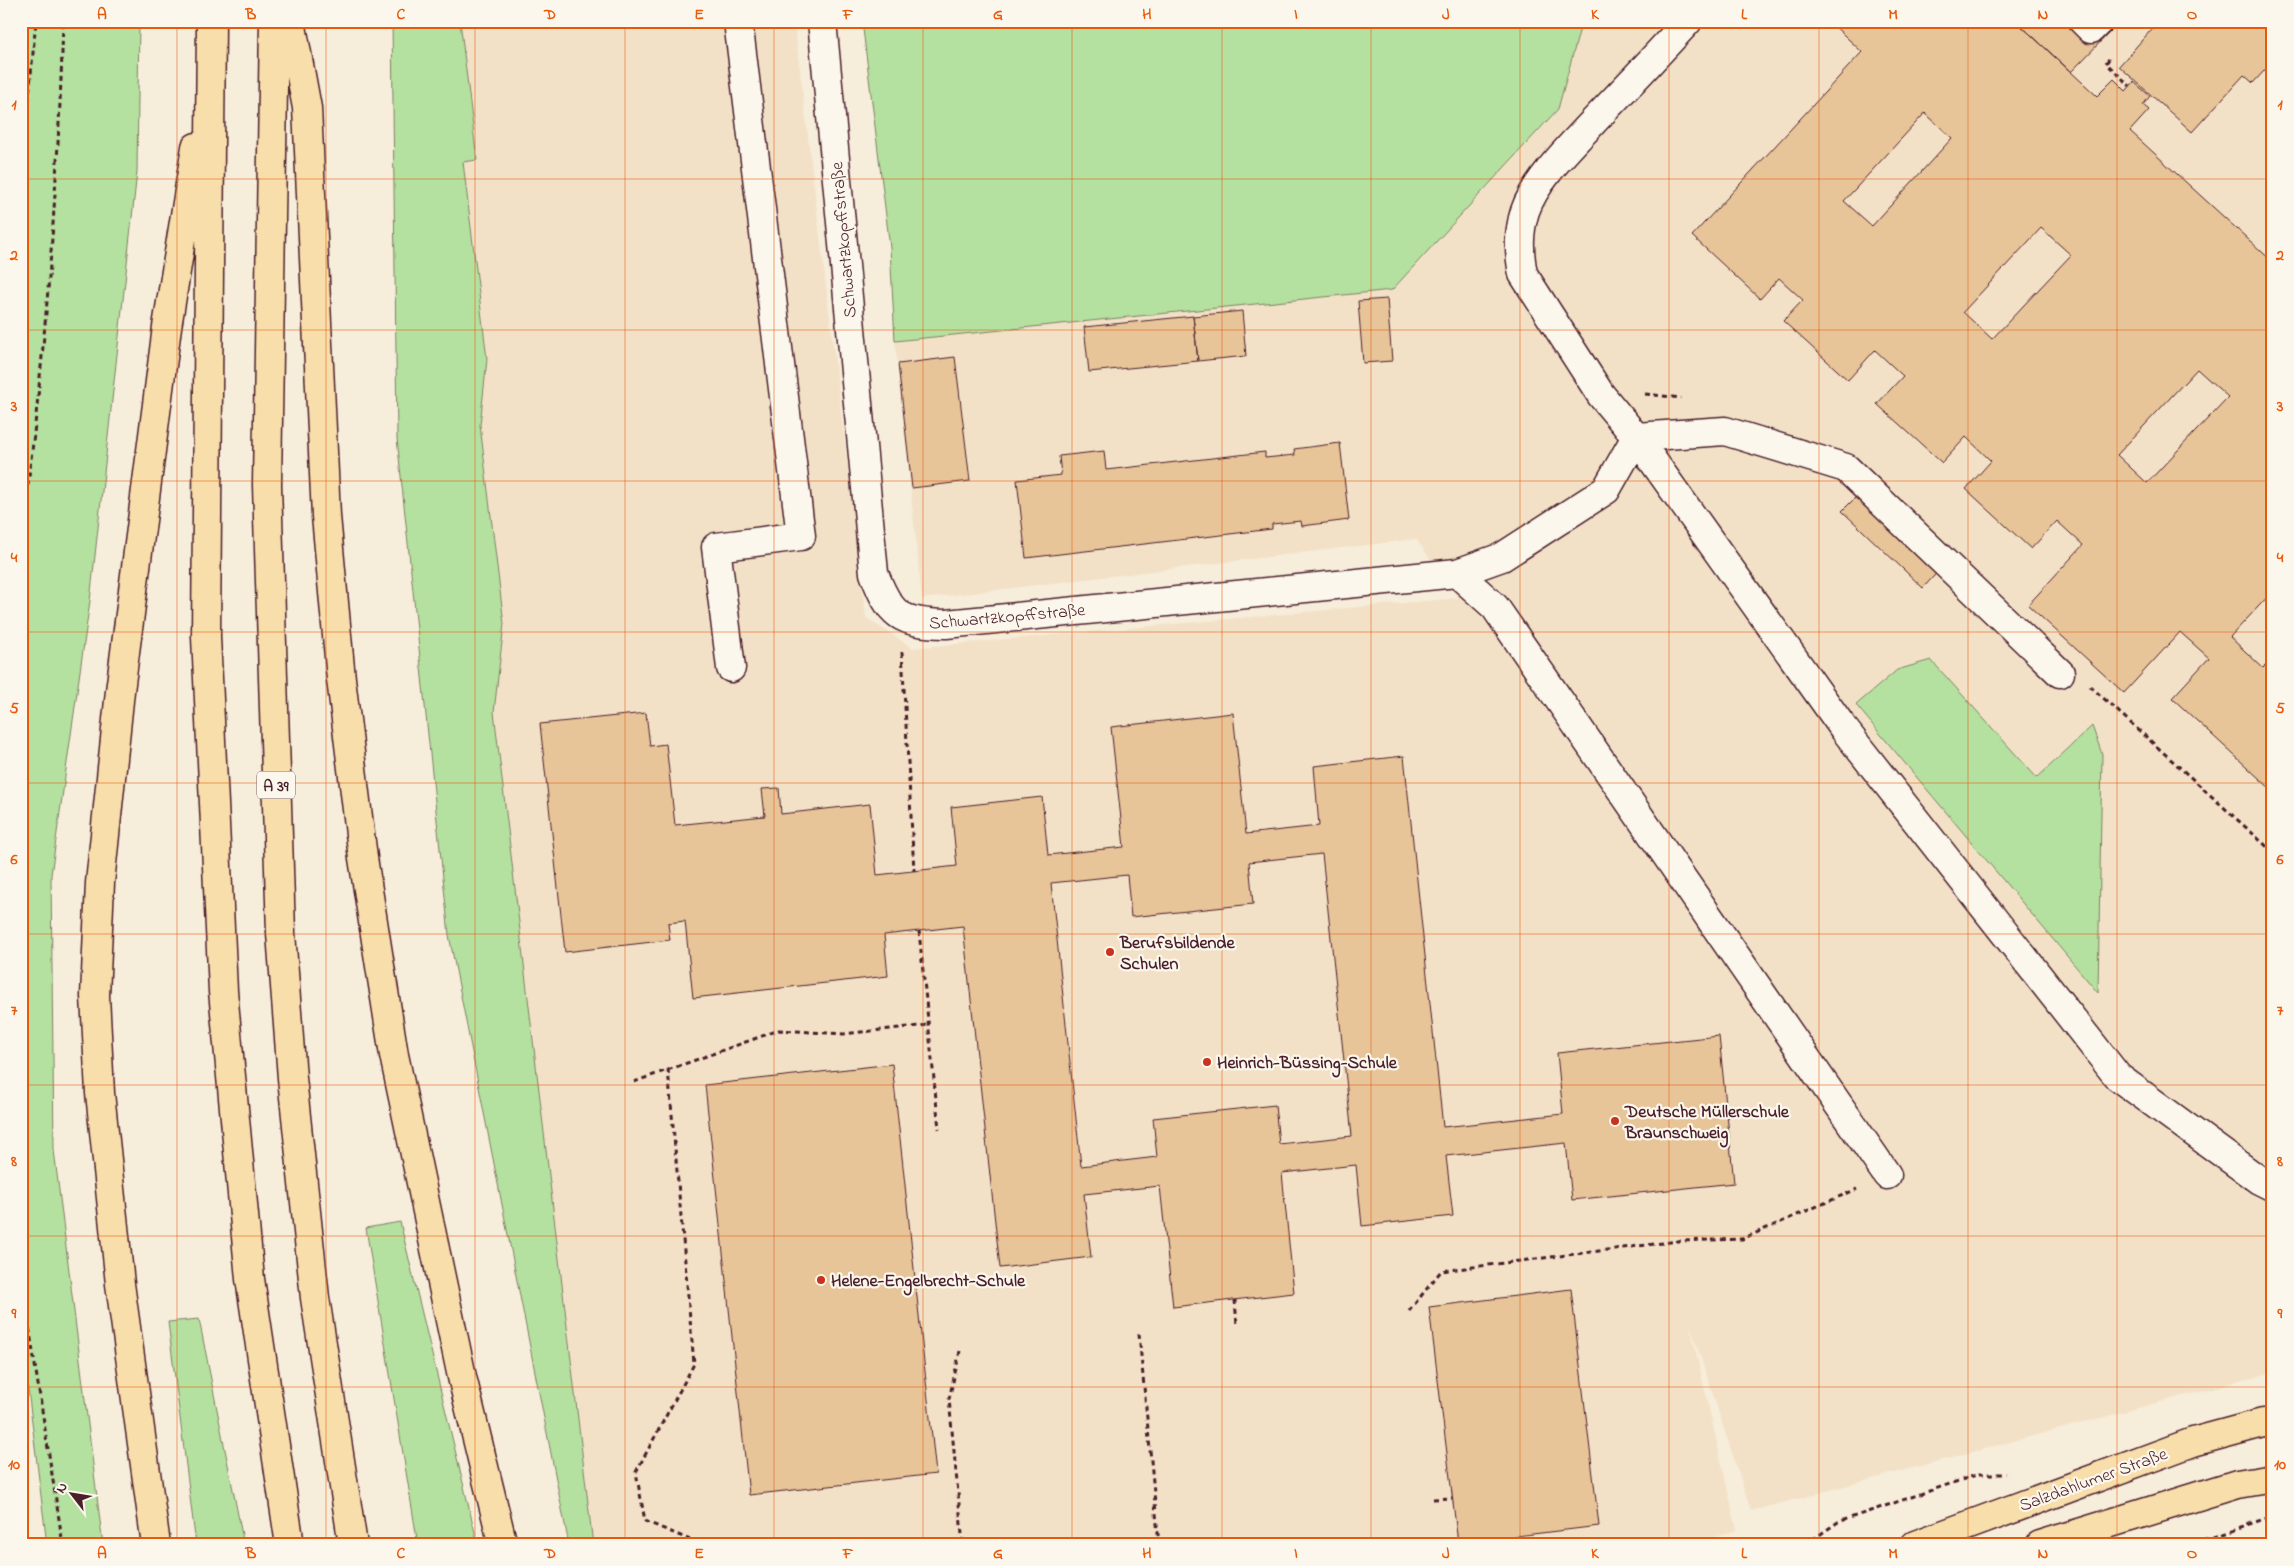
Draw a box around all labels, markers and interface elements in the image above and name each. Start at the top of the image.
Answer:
text: A [97,3,107,27]
text: B [245,3,257,27]
text: C [397,3,406,27]
text: D [543,3,556,27]
text: E [694,3,704,27]
text: F [842,3,854,27]
text: G [993,3,1003,27]
text: H [1142,3,1152,27]
text: I [1294,3,1298,27]
text: J [1442,3,1450,27]
text: K [1591,3,1600,27]
text: L [1741,3,1748,27]
text: M [1888,3,1898,27]
text: N [2038,3,2049,27]
text: O [2187,3,2198,27]
text: 1 [11,93,17,117]
text: 1 [2277,93,2283,117]
street label: Schwartzkopffstraße [825,160,865,319]
text: 2 [9,244,18,268]
text: 2 [2275,244,2284,268]
text: 3 [10,395,18,419]
text: 3 [2276,395,2284,419]
text: 4 [10,546,18,570]
text: 4 [2276,546,2284,570]
street label: Schwartzkopffstraße [928,598,1087,638]
text: 5 [9,697,19,721]
text: 5 [2275,697,2285,721]
road number: A 39 [257,772,295,798]
text: 6 [9,848,18,872]
text: 6 [2275,848,2284,872]
place label: Berufsbildende Schulen [1119,931,1235,978]
marker: Berufsbildende Schulen [1104,946,1116,958]
text: 7 [11,999,18,1023]
text: 7 [2277,999,2284,1023]
place label: Heinrich-Büssing-Schule [1217,1051,1398,1078]
marker: Heinrich-Büssing-Schule [1201,1056,1213,1068]
place label: Deutsche Müllerschule Braunschweig [1624,1100,1790,1148]
marker: Deutsche Müllerschule Braunschweig [1609,1115,1621,1127]
text: 8 [10,1150,17,1174]
text: 8 [2276,1150,2283,1174]
place label: Helene-Engelbrecht-Schule [831,1269,1026,1296]
marker: Helene-Engelbrecht-Schule [815,1274,827,1286]
text: 9 [11,1302,17,1326]
text: 9 [2277,1302,2283,1326]
street label: Salzdahlumer Straße [2016,1442,2172,1520]
text: 10 [8,1453,20,1477]
text: 10 [2274,1453,2286,1477]
north arrow [48,1468,98,1518]
text: N [51,1479,74,1498]
text: A [97,1542,107,1566]
text: B [245,1542,257,1566]
text: C [397,1542,406,1566]
text: D [543,1542,556,1566]
text: E [694,1542,704,1566]
text: F [842,1542,854,1566]
text: G [993,1542,1003,1566]
text: H [1142,1542,1152,1566]
text: I [1294,1542,1298,1566]
text: J [1442,1542,1450,1566]
text: K [1591,1542,1600,1566]
text: L [1741,1542,1748,1566]
text: M [1888,1542,1898,1566]
text: N [2038,1542,2049,1566]
text: O [2187,1542,2198,1566]

